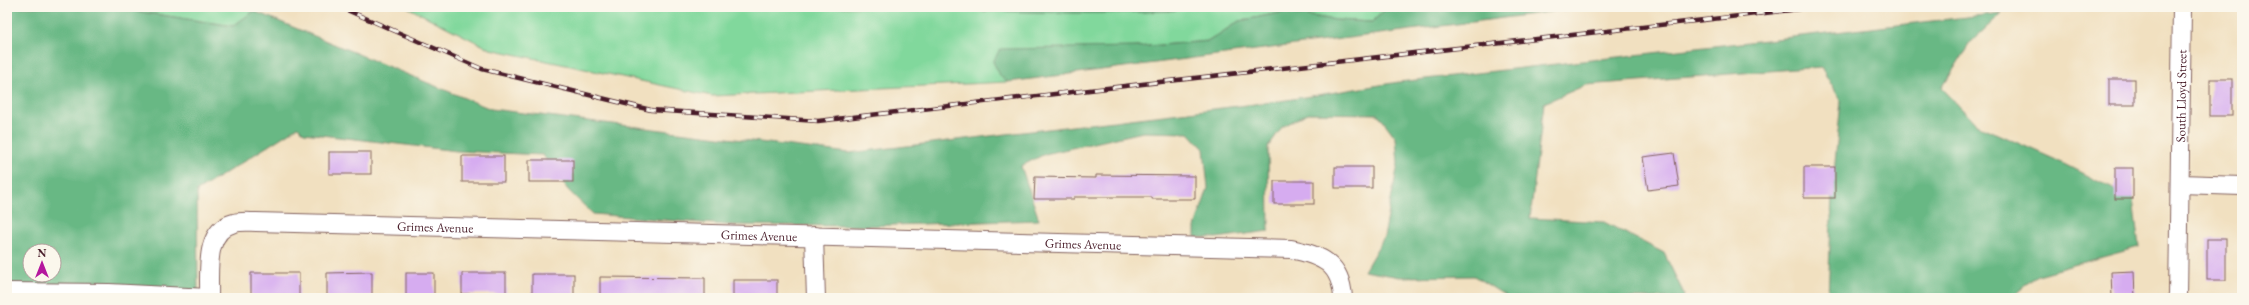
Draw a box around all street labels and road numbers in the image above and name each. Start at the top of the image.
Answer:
street label: South Lloyd Street [2172,50,2190,143]
street label: Grimes Avenue [397,218,474,237]
street label: Grimes Avenue [721,226,797,245]
street label: Grimes Avenue [1045,235,1121,254]

